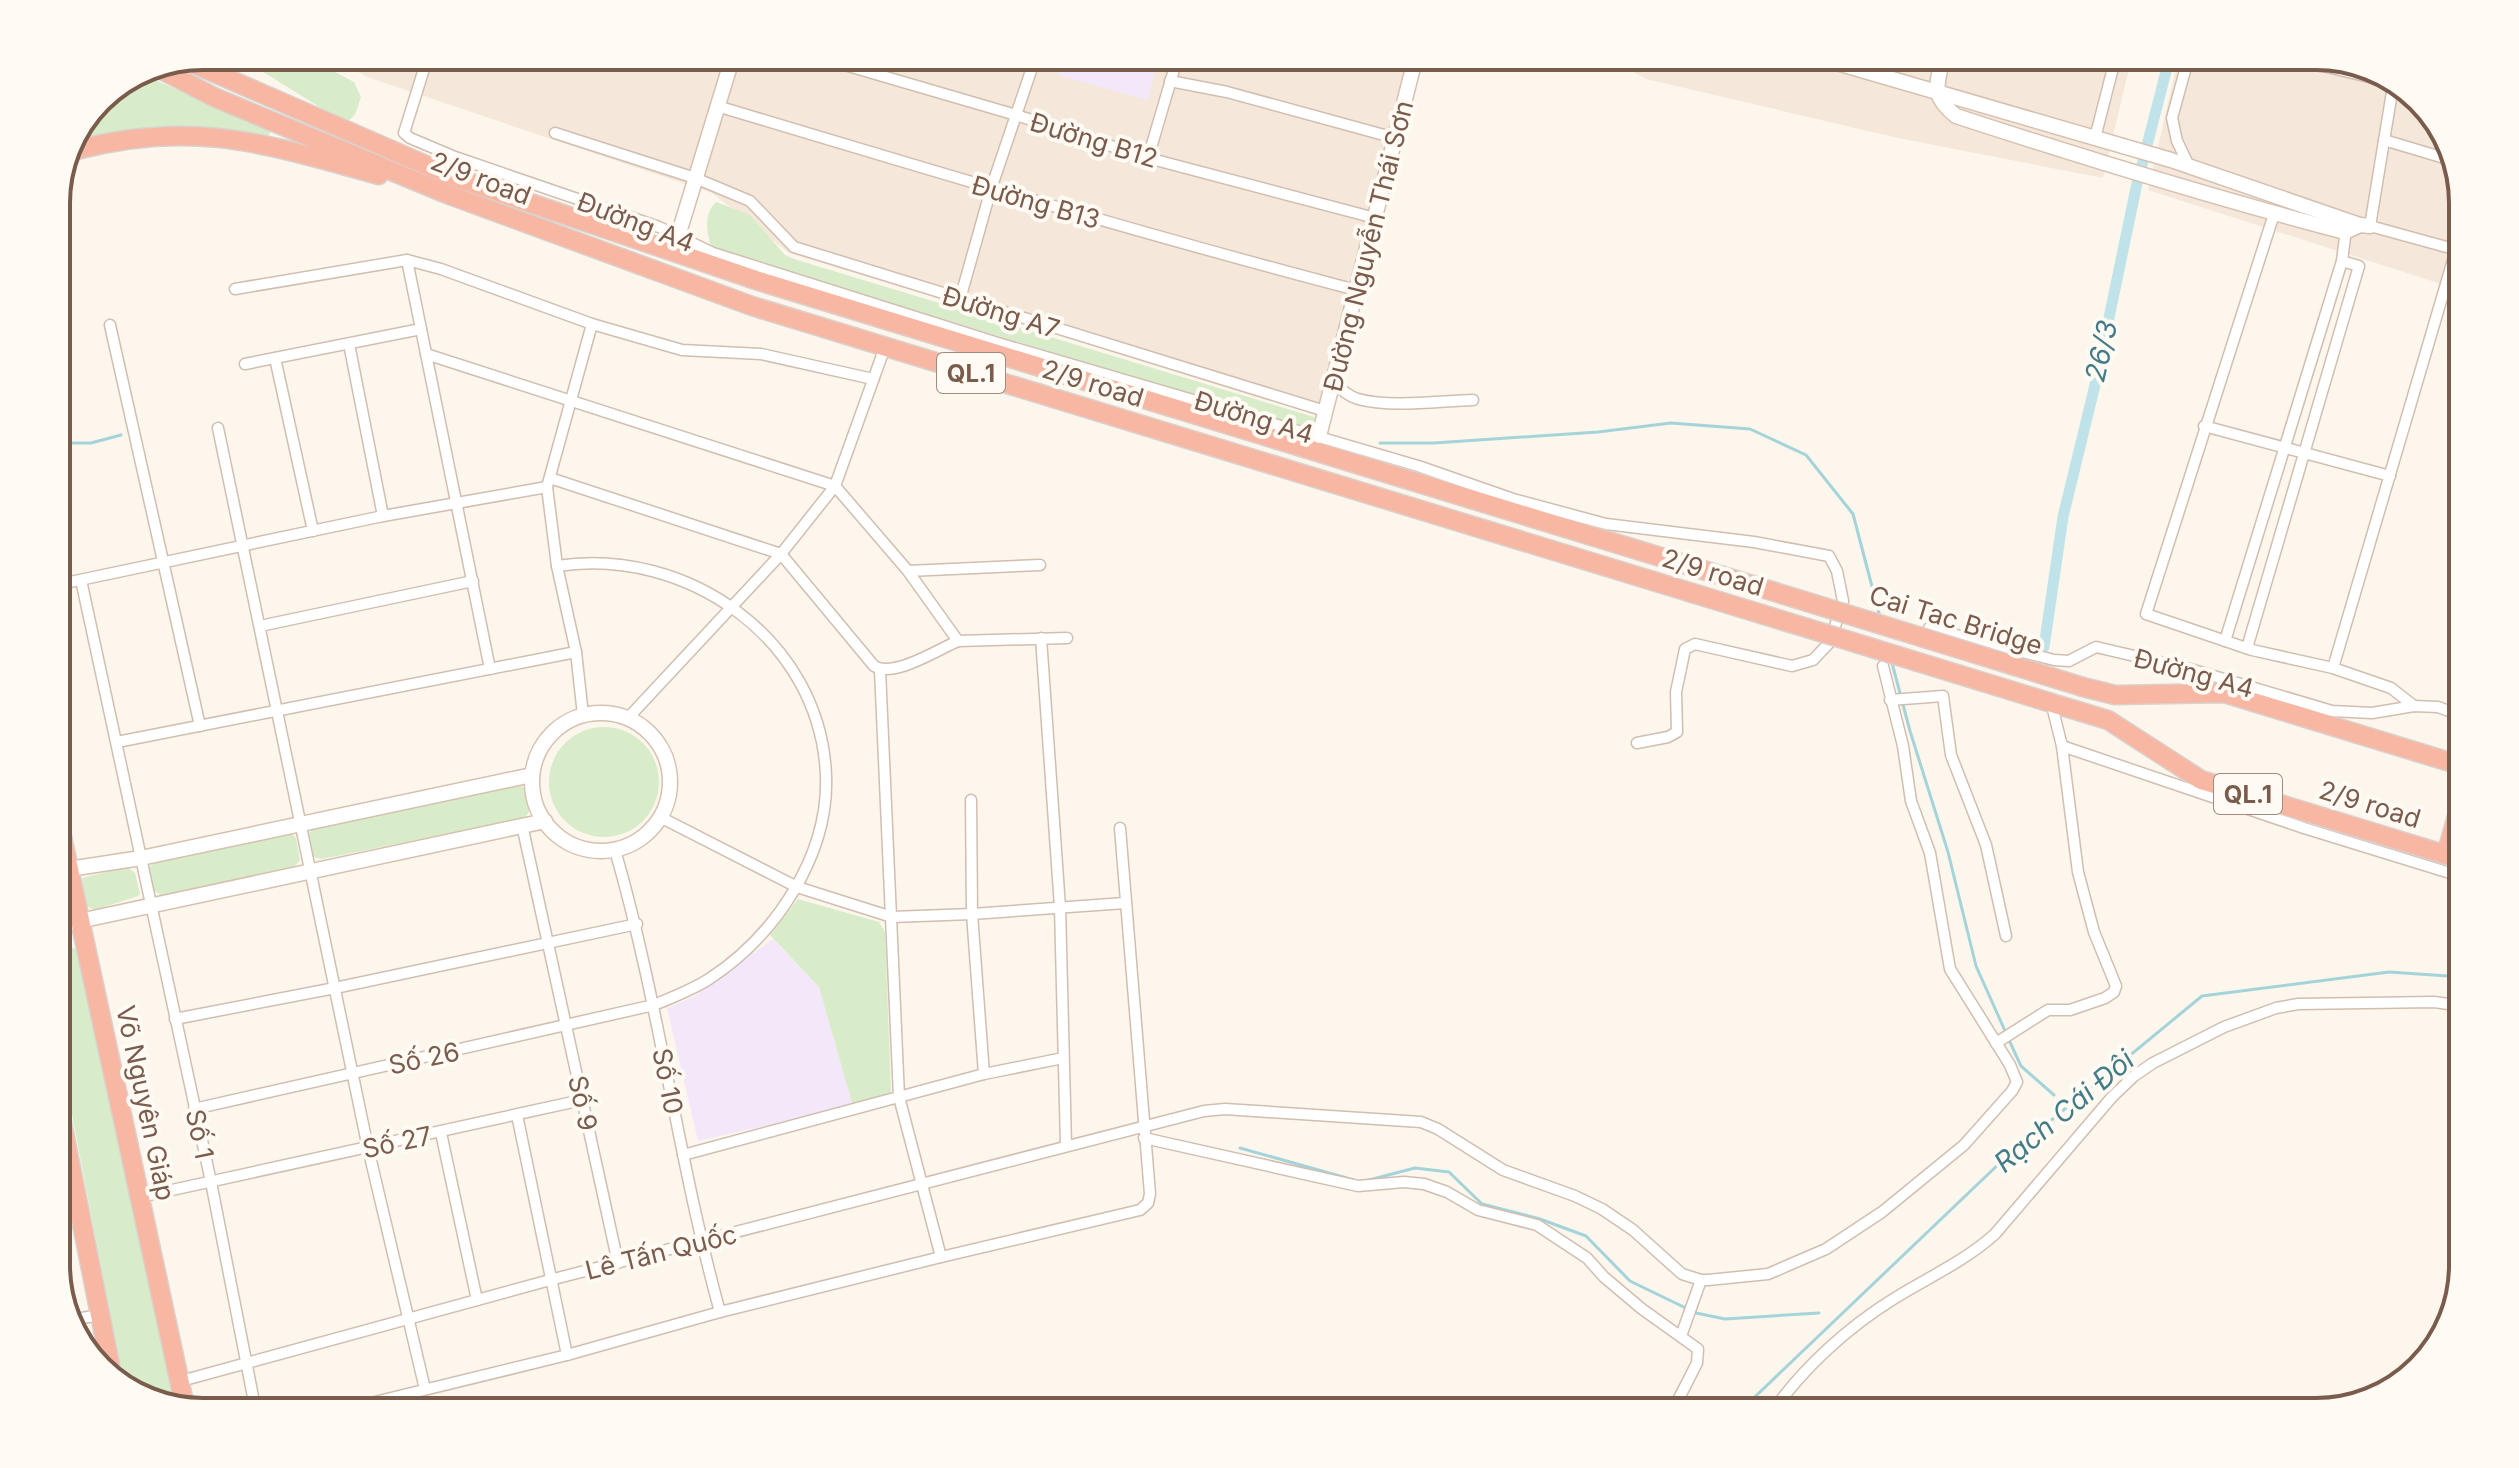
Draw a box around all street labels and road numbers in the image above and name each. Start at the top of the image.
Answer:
street label: Đường Nguyễn Thái Sơn [1317,97,1419,395]
street label: Đường B12 [1027,106,1161,174]
street label: 2/9 road [427,145,535,211]
street label: Đường B13 [968,169,1104,235]
street label: Đường A4 [573,186,699,258]
street label: Đường A7 [939,280,1063,344]
road number: QL.1 [937,353,1005,393]
street label: 2/9 road [1039,353,1147,413]
street label: Đường A4 [1191,384,1317,450]
street label: 2/9 road [1659,542,1767,602]
street label: Cai Tac Bridge [1866,579,2046,661]
street label: Đường A4 [2131,642,2257,704]
road number: QL.1 [2214,774,2282,814]
street label: 2/9 road [2316,774,2424,834]
street label: Võ Nguyên Giáp [110,1003,182,1203]
street label: Số 26 [386,1035,462,1081]
street label: Số 10 [646,1045,690,1117]
street label: Số 9 [562,1073,604,1133]
street label: Số 1 [180,1106,220,1162]
street label: Số 27 [359,1120,435,1164]
street label: Lê Tấn Quốc [582,1218,740,1286]

